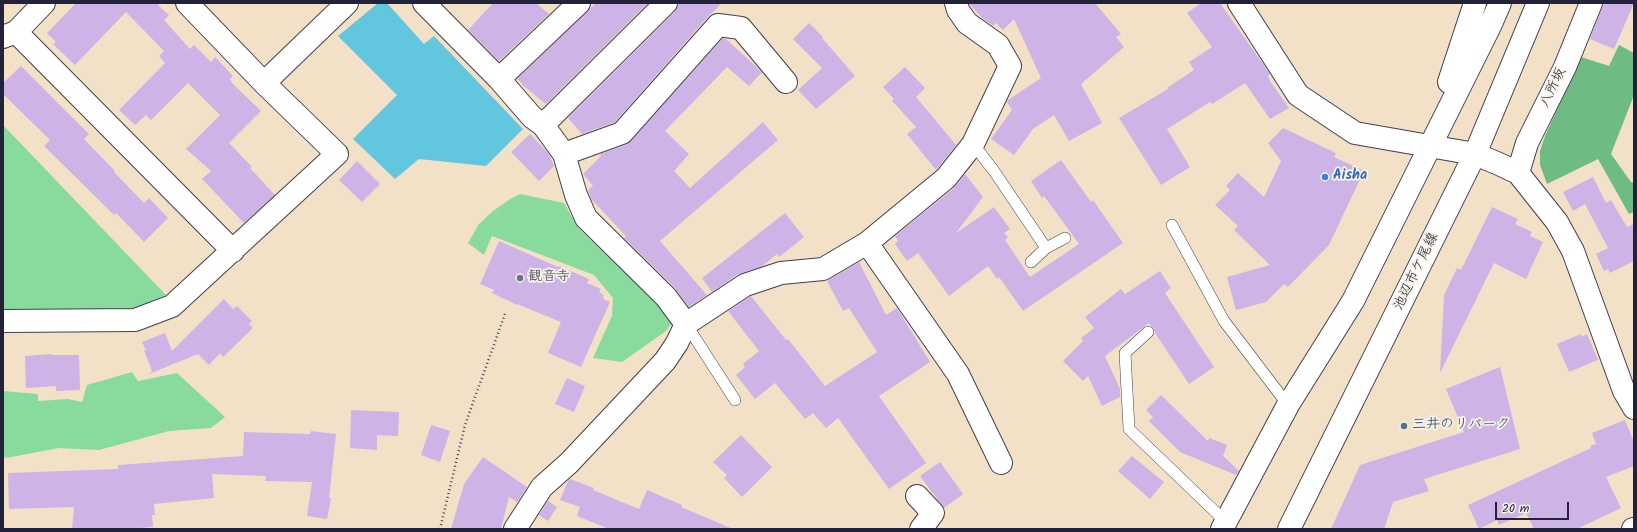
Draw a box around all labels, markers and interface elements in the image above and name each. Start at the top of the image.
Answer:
street label: 八所坂 [1537,65,1571,111]
place label: Aisha [1333,169,1367,185]
marker: Aisha [1320,172,1330,182]
street label: 池辺市ケ尾線 [1391,231,1443,313]
place label: 観音寺 [528,270,570,286]
marker: 観音寺 [515,273,525,283]
place label: 三井のリパーク [1412,418,1510,434]
marker: 三井のリパーク [1399,421,1409,431]
scale bar [1497,494,1571,520]
text: 20 m [1502,499,1529,518]

